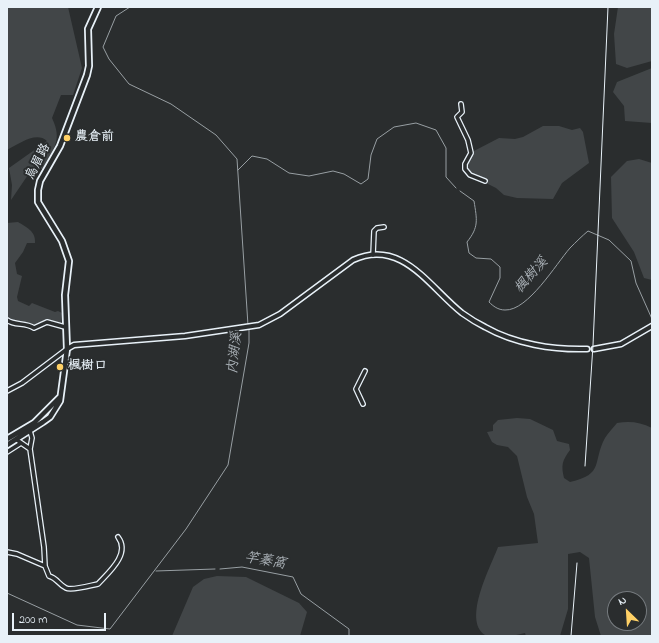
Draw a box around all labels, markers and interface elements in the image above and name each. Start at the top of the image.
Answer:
place label: 農倉前 [75,130,114,146]
marker: 農倉前 [62,133,72,143]
street label: 烏眉路 [23,141,55,183]
water label: 楓樹溪 [512,255,552,297]
water label: 內湖溪 [225,331,247,375]
place label: 楓樹口 [68,359,107,375]
marker: 楓樹口 [55,362,65,372]
water label: 竿蓁窩 [243,550,287,574]
north arrow [607,591,647,631]
text: N [616,592,629,610]
scale bar [14,605,108,631]
text: 200 m [19,611,48,629]

